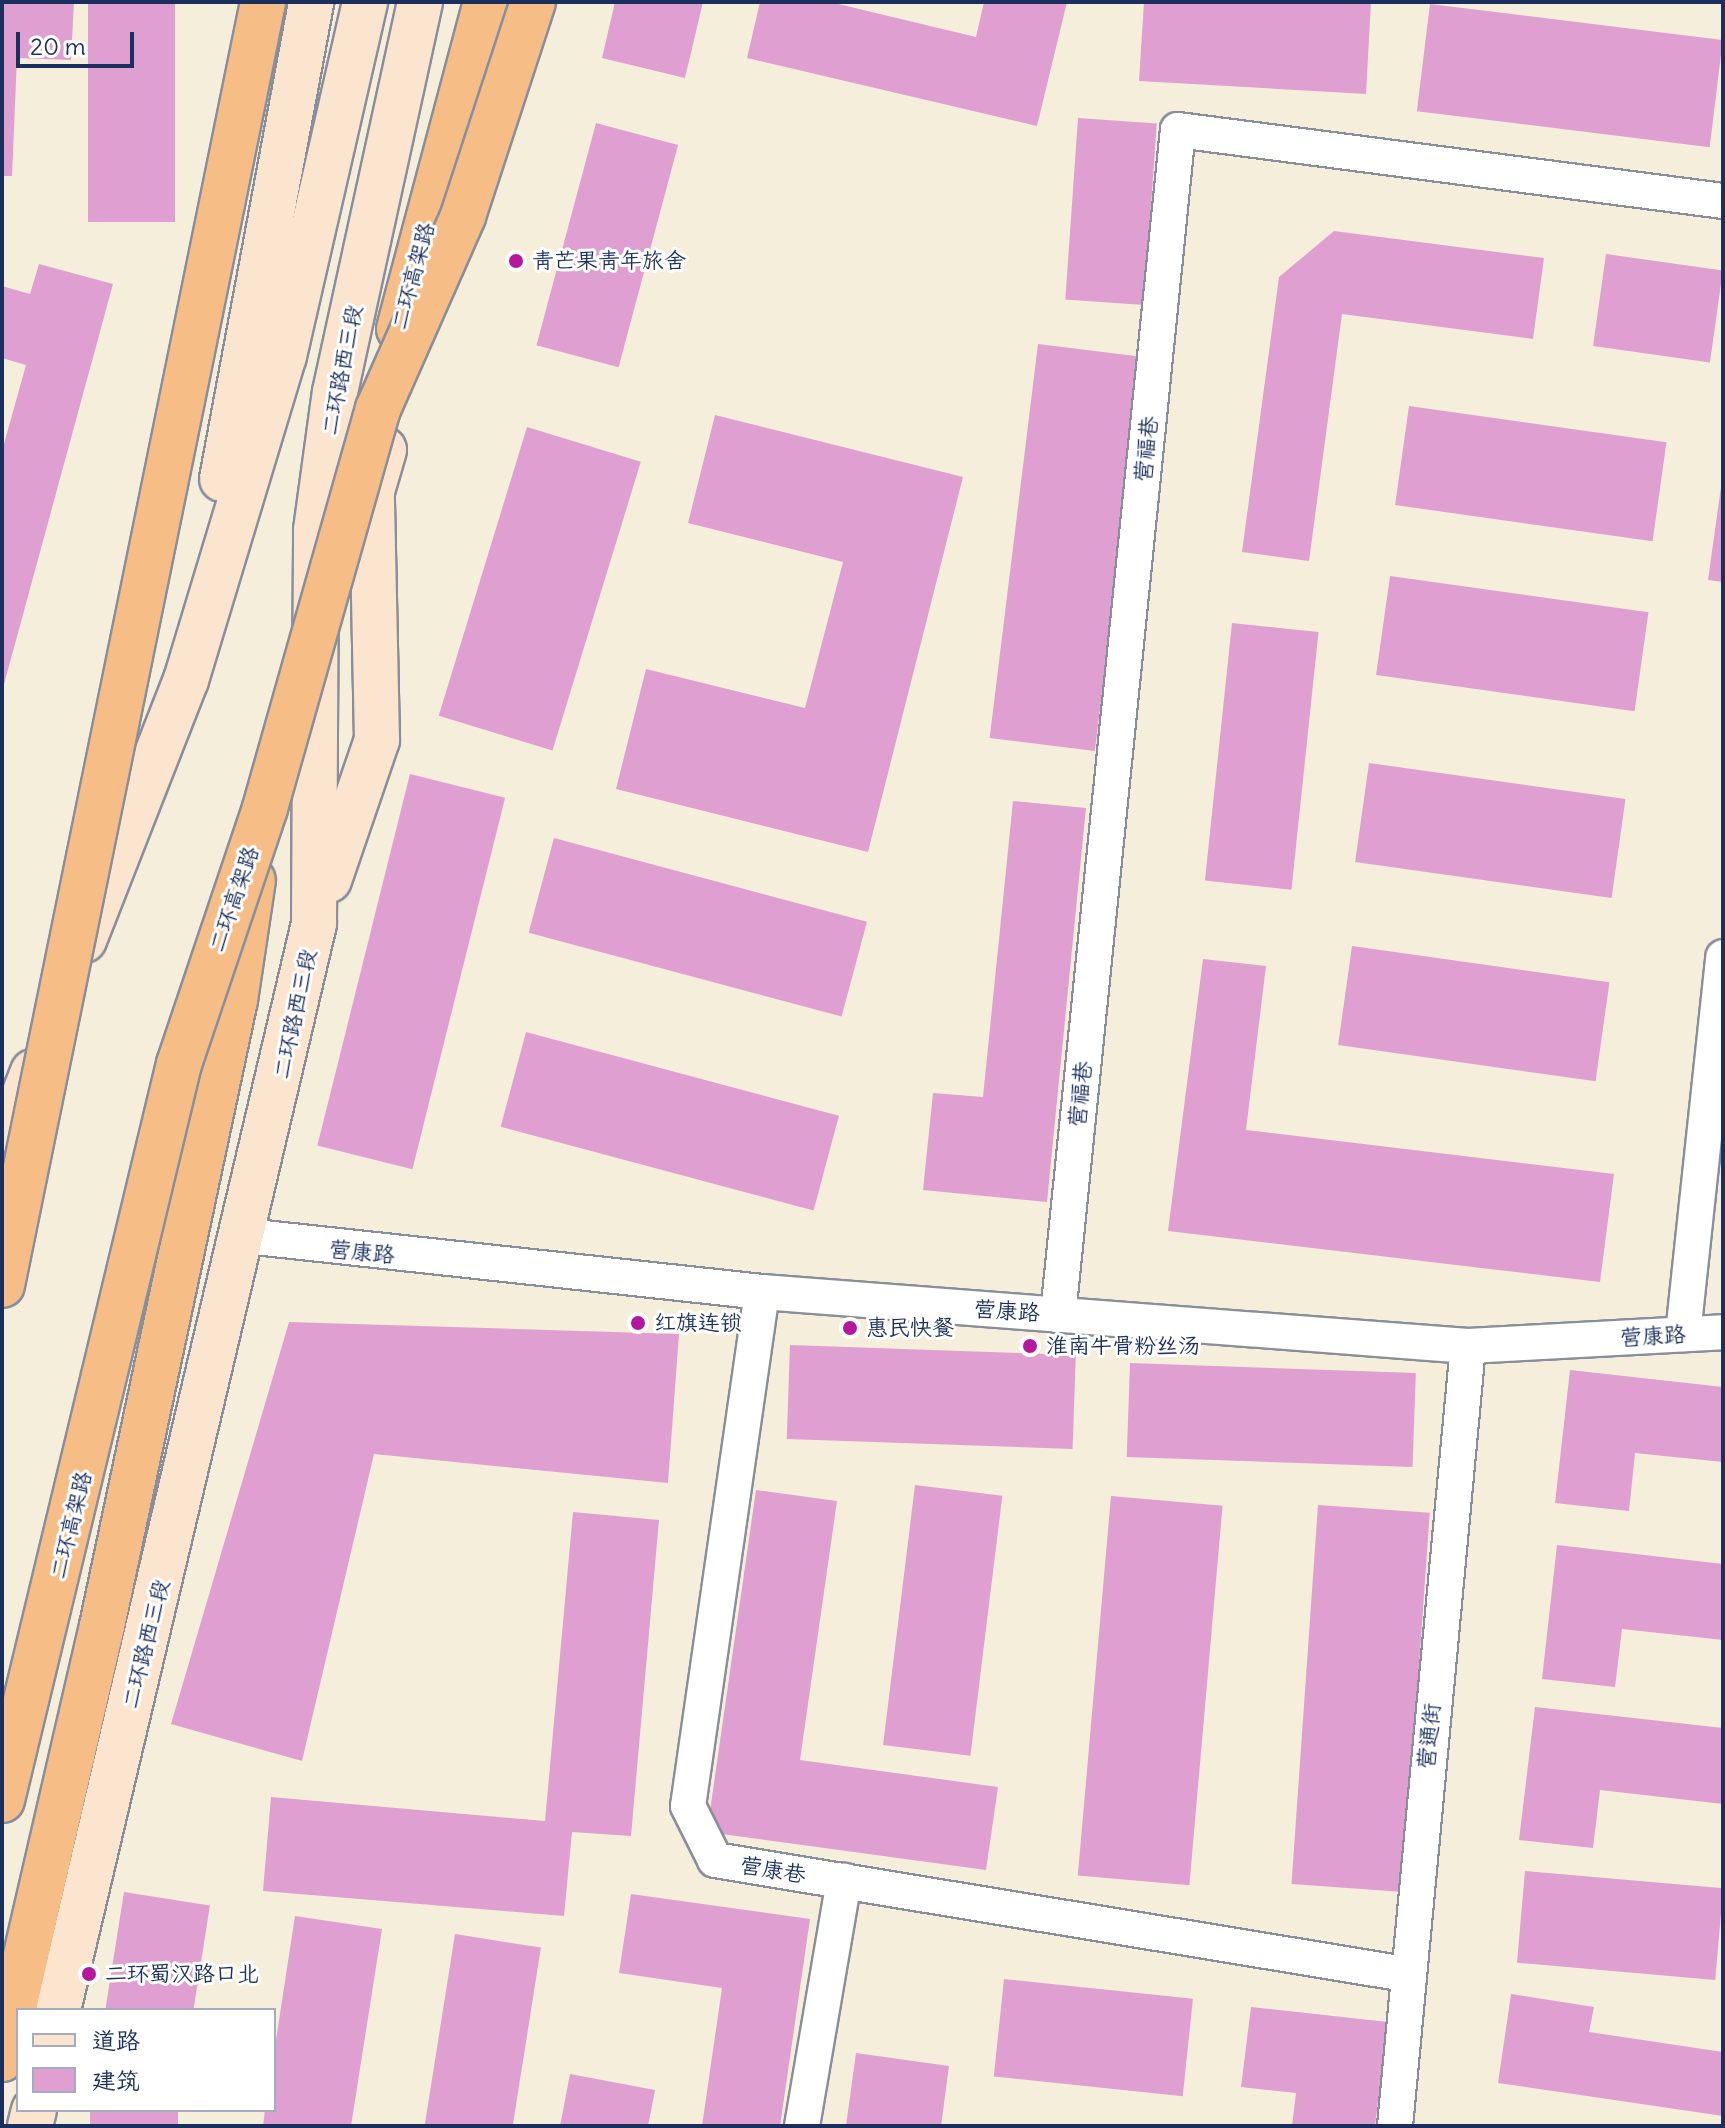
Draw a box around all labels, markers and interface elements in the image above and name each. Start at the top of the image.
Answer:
scale bar [20,16,138,66]
text: 20 m [30,31,86,61]
street label: 二环高架路 [386,219,440,333]
place label: 青芒果青年旅舍 [532,248,686,274]
marker: 青芒果青年旅舍 [507,252,525,270]
street label: 二环路西三段 [316,303,368,437]
street label: 营福巷 [1129,415,1163,483]
street label: 二环高架路 [204,843,264,955]
street label: 二环路西三段 [268,947,322,1081]
street label: 营福巷 [1063,1060,1097,1128]
street label: 营康路 [328,1235,396,1269]
street label: 营康路 [973,1296,1041,1326]
place label: 红旗连锁 [654,1310,742,1336]
marker: 红旗连锁 [629,1314,647,1332]
place label: 惠民快餐 [866,1315,954,1341]
marker: 惠民快餐 [841,1319,859,1337]
street label: 营康路 [1619,1321,1687,1351]
place label: 淮南牛骨粉丝汤 [1046,1333,1200,1359]
marker: 淮南牛骨粉丝汤 [1021,1337,1039,1355]
street label: 二环高架路 [45,1468,97,1582]
street label: 二环路西三段 [117,1577,175,1711]
street label: 营通街 [1412,1702,1446,1770]
street label: 营康巷 [738,1852,808,1888]
place label: 二环蜀汉路口北 [105,1961,259,1987]
marker: 二环蜀汉路口北 [80,1965,98,1983]
legend [16,2008,276,2112]
text: 道路 [92,2025,140,2055]
text: 建筑 [92,2065,140,2095]

